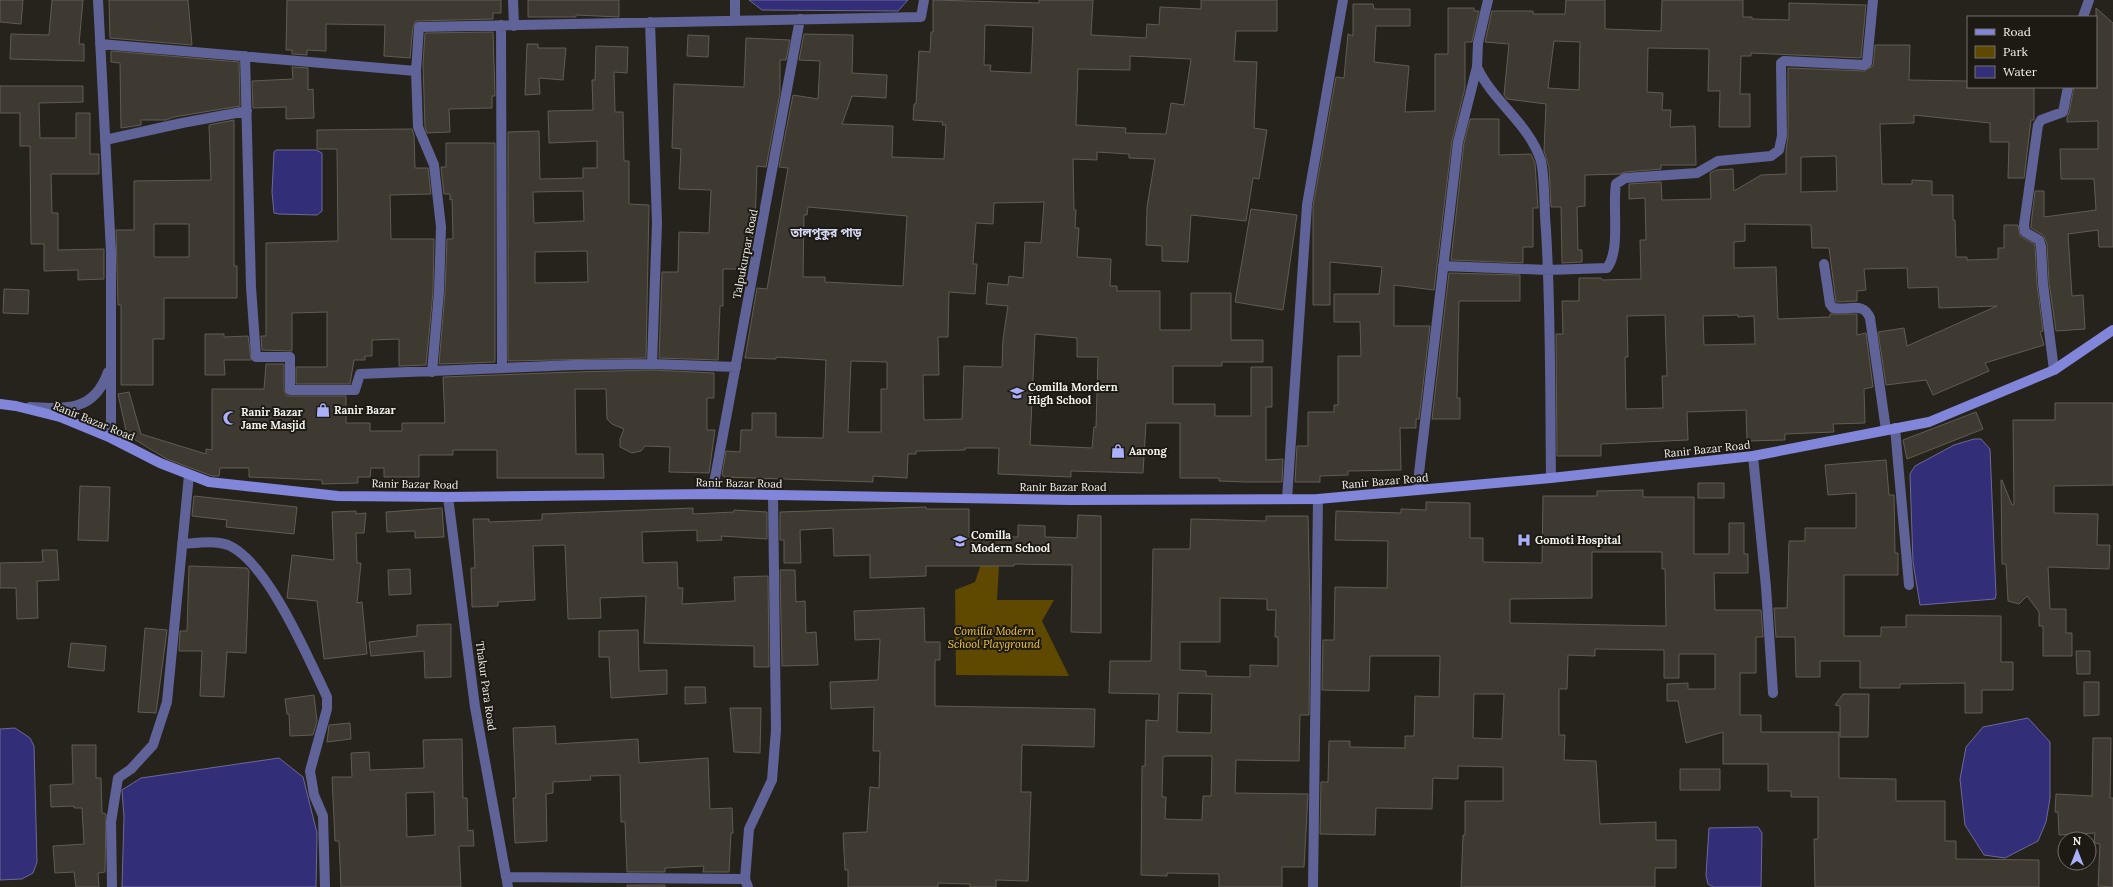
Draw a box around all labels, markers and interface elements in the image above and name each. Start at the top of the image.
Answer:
legend [1967,16,2097,88]
text: Road [2003,24,2031,39]
text: Park [2003,44,2029,59]
text: Water [2003,64,2038,79]
street label: Talpukurpar Road [729,207,761,300]
district label: তালপুকুর পাড় [790,225,862,241]
place label: Comilla Mordern High School [1028,380,1118,407]
school or university icon: Comilla Mordern High School [1009,385,1025,401]
street label: Ranir Bazar Road [51,398,137,444]
shop icon: Ranir Bazar [315,402,331,418]
place label: Ranir Bazar [334,403,397,417]
place label: Ranir Bazar Jame Masjid [241,405,306,432]
mosque icon: Ranir Bazar Jame Masjid [222,410,238,426]
street label: Ranir Bazar Road [1663,437,1751,461]
shop icon: Aarong [1110,443,1126,459]
place label: Aarong [1129,444,1168,458]
street label: Ranir Bazar Road [1341,470,1429,492]
street label: Ranir Bazar Road [695,475,783,491]
street label: Ranir Bazar Road [371,476,459,492]
street label: Ranir Bazar Road [1020,480,1107,494]
place label: Comilla Modern School [971,528,1051,555]
hospital icon: Gomoti Hospital [1516,532,1532,548]
school or university icon: Comilla Modern School [952,533,968,549]
place label: Gomoti Hospital [1535,533,1622,547]
park label: Comilla Modern School Playground [948,624,1041,651]
street label: Thakur Para Road [473,640,499,732]
north arrow [2057,831,2097,871]
text: N [2073,834,2082,848]

